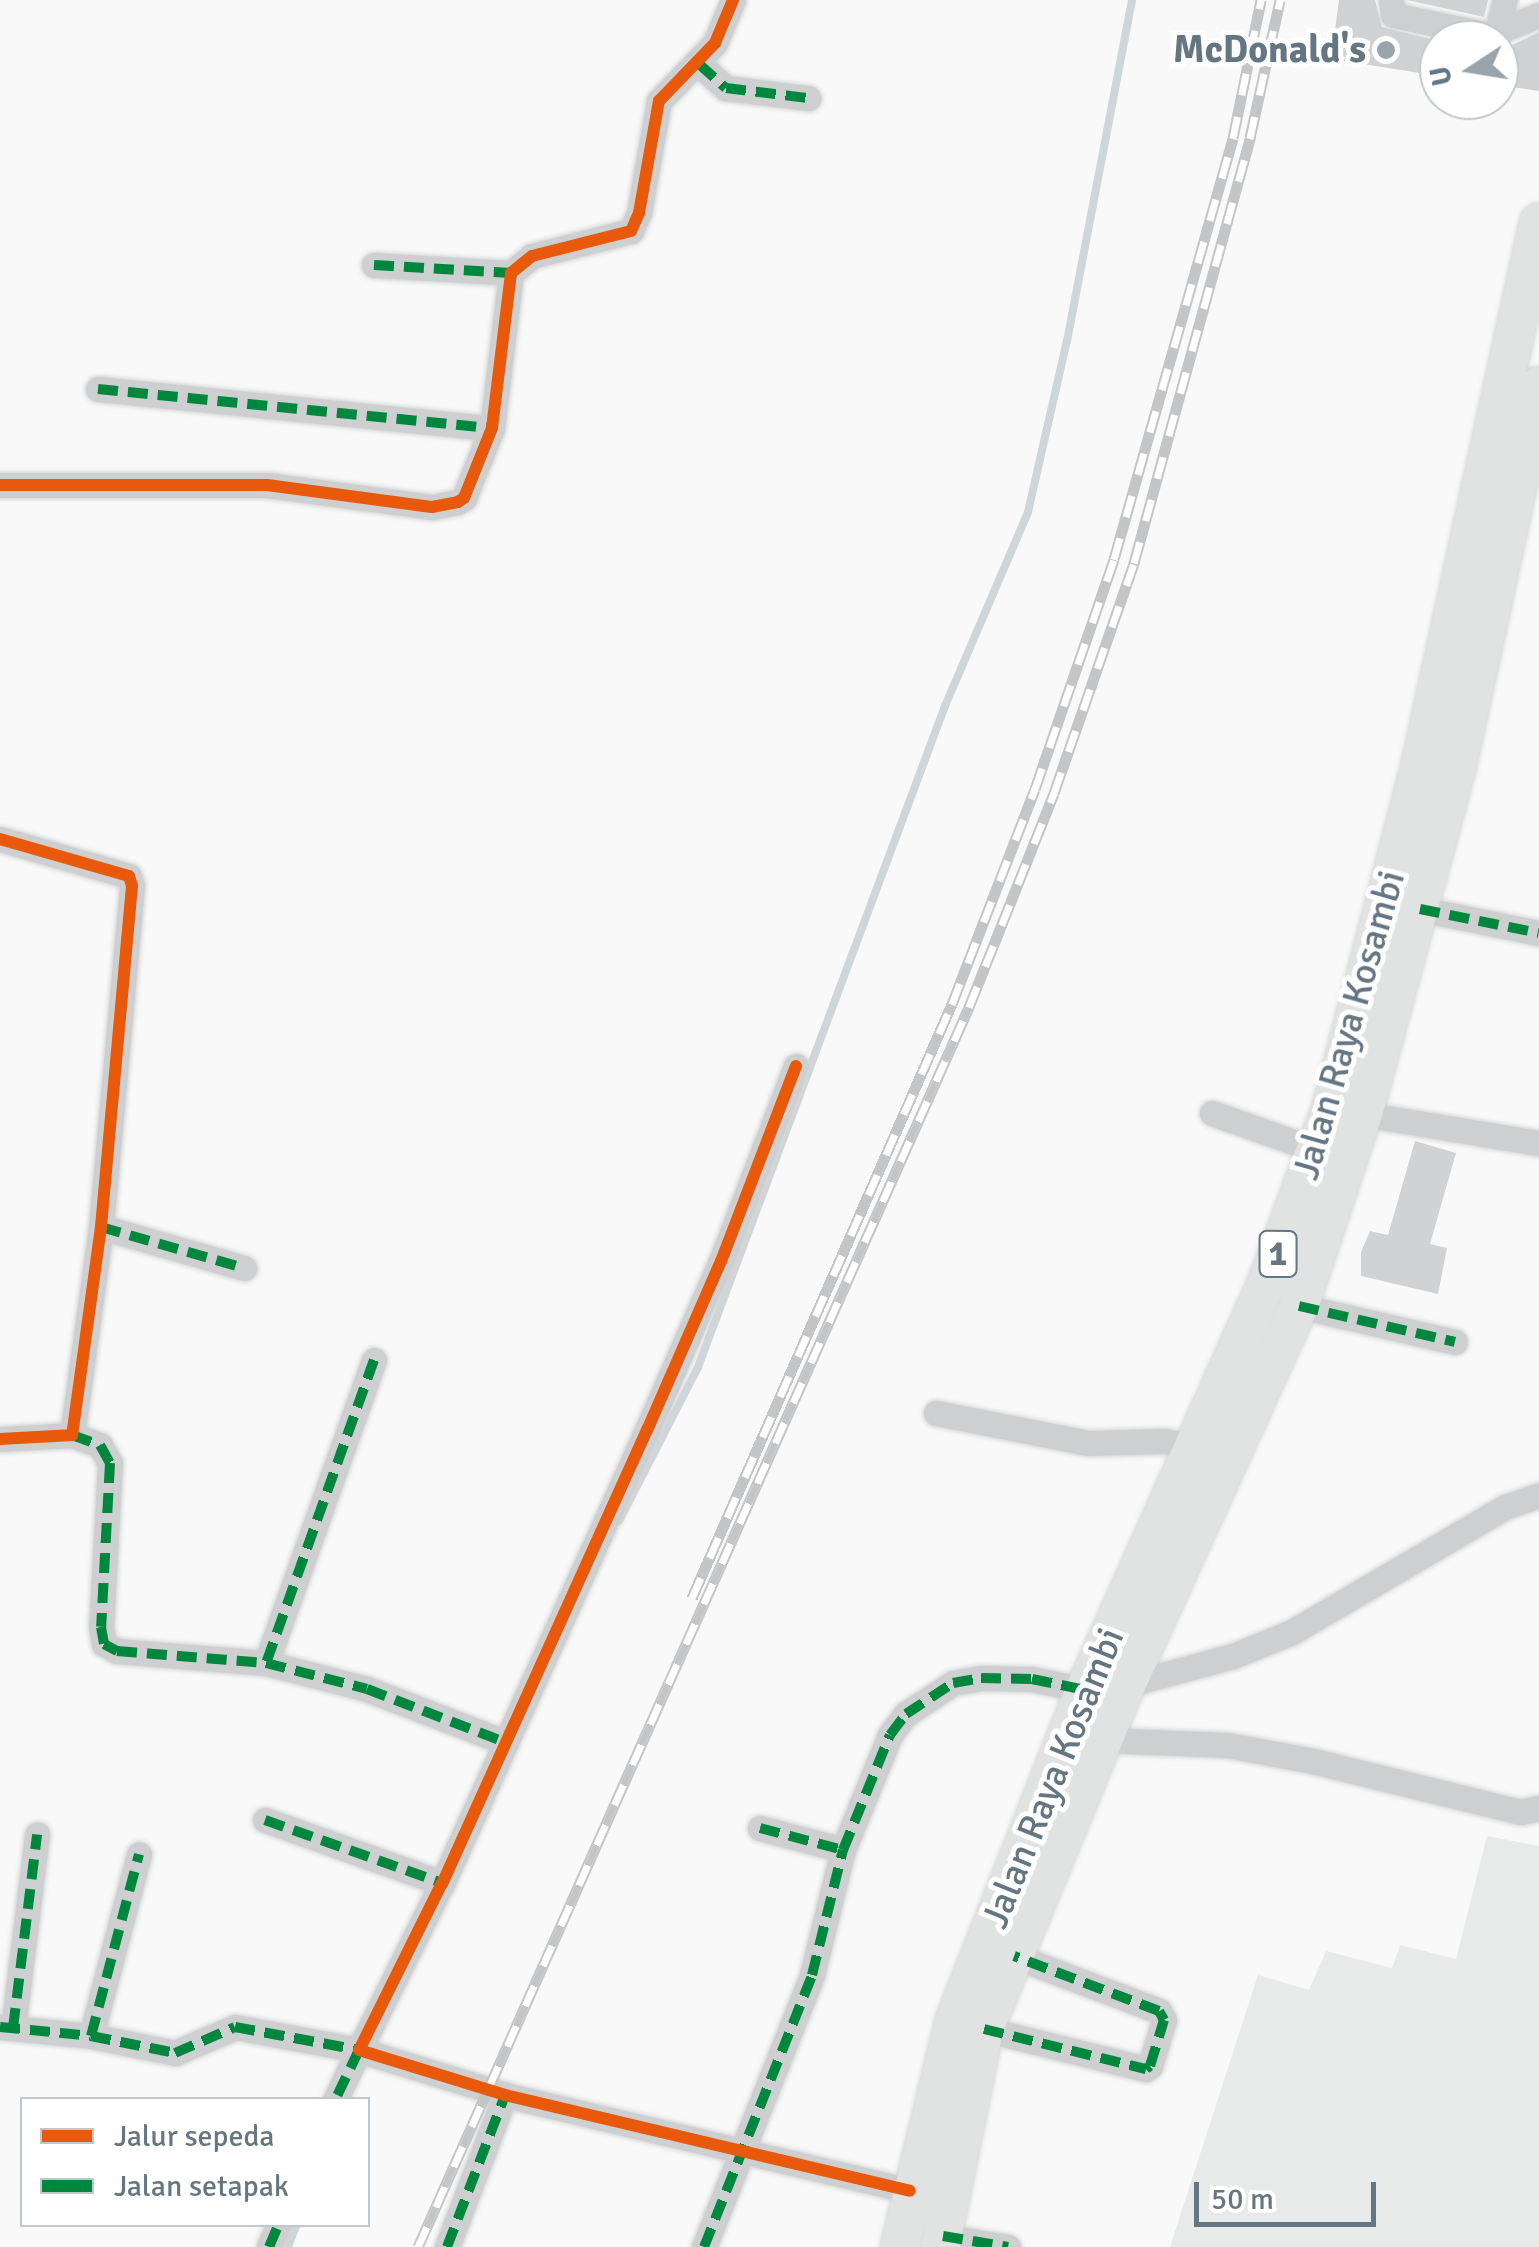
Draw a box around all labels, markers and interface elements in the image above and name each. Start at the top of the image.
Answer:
north arrow [1419,20,1519,120]
place label: McDonald's [1173,27,1366,73]
marker: McDonald's [1375,39,1397,61]
text: U [1423,63,1460,89]
street label: Jalan Raya Kosambi [1283,865,1415,1185]
road number: 1 [1258,1224,1298,1284]
street label: Jalan Raya Kosambi [972,1621,1134,1935]
legend [20,2097,370,2227]
text: Jalur sepeda [114,2118,275,2155]
scale bar [1199,2162,1382,2224]
text: Jalan setapak [114,2168,289,2205]
text: 50 m [1211,2181,1274,2218]

